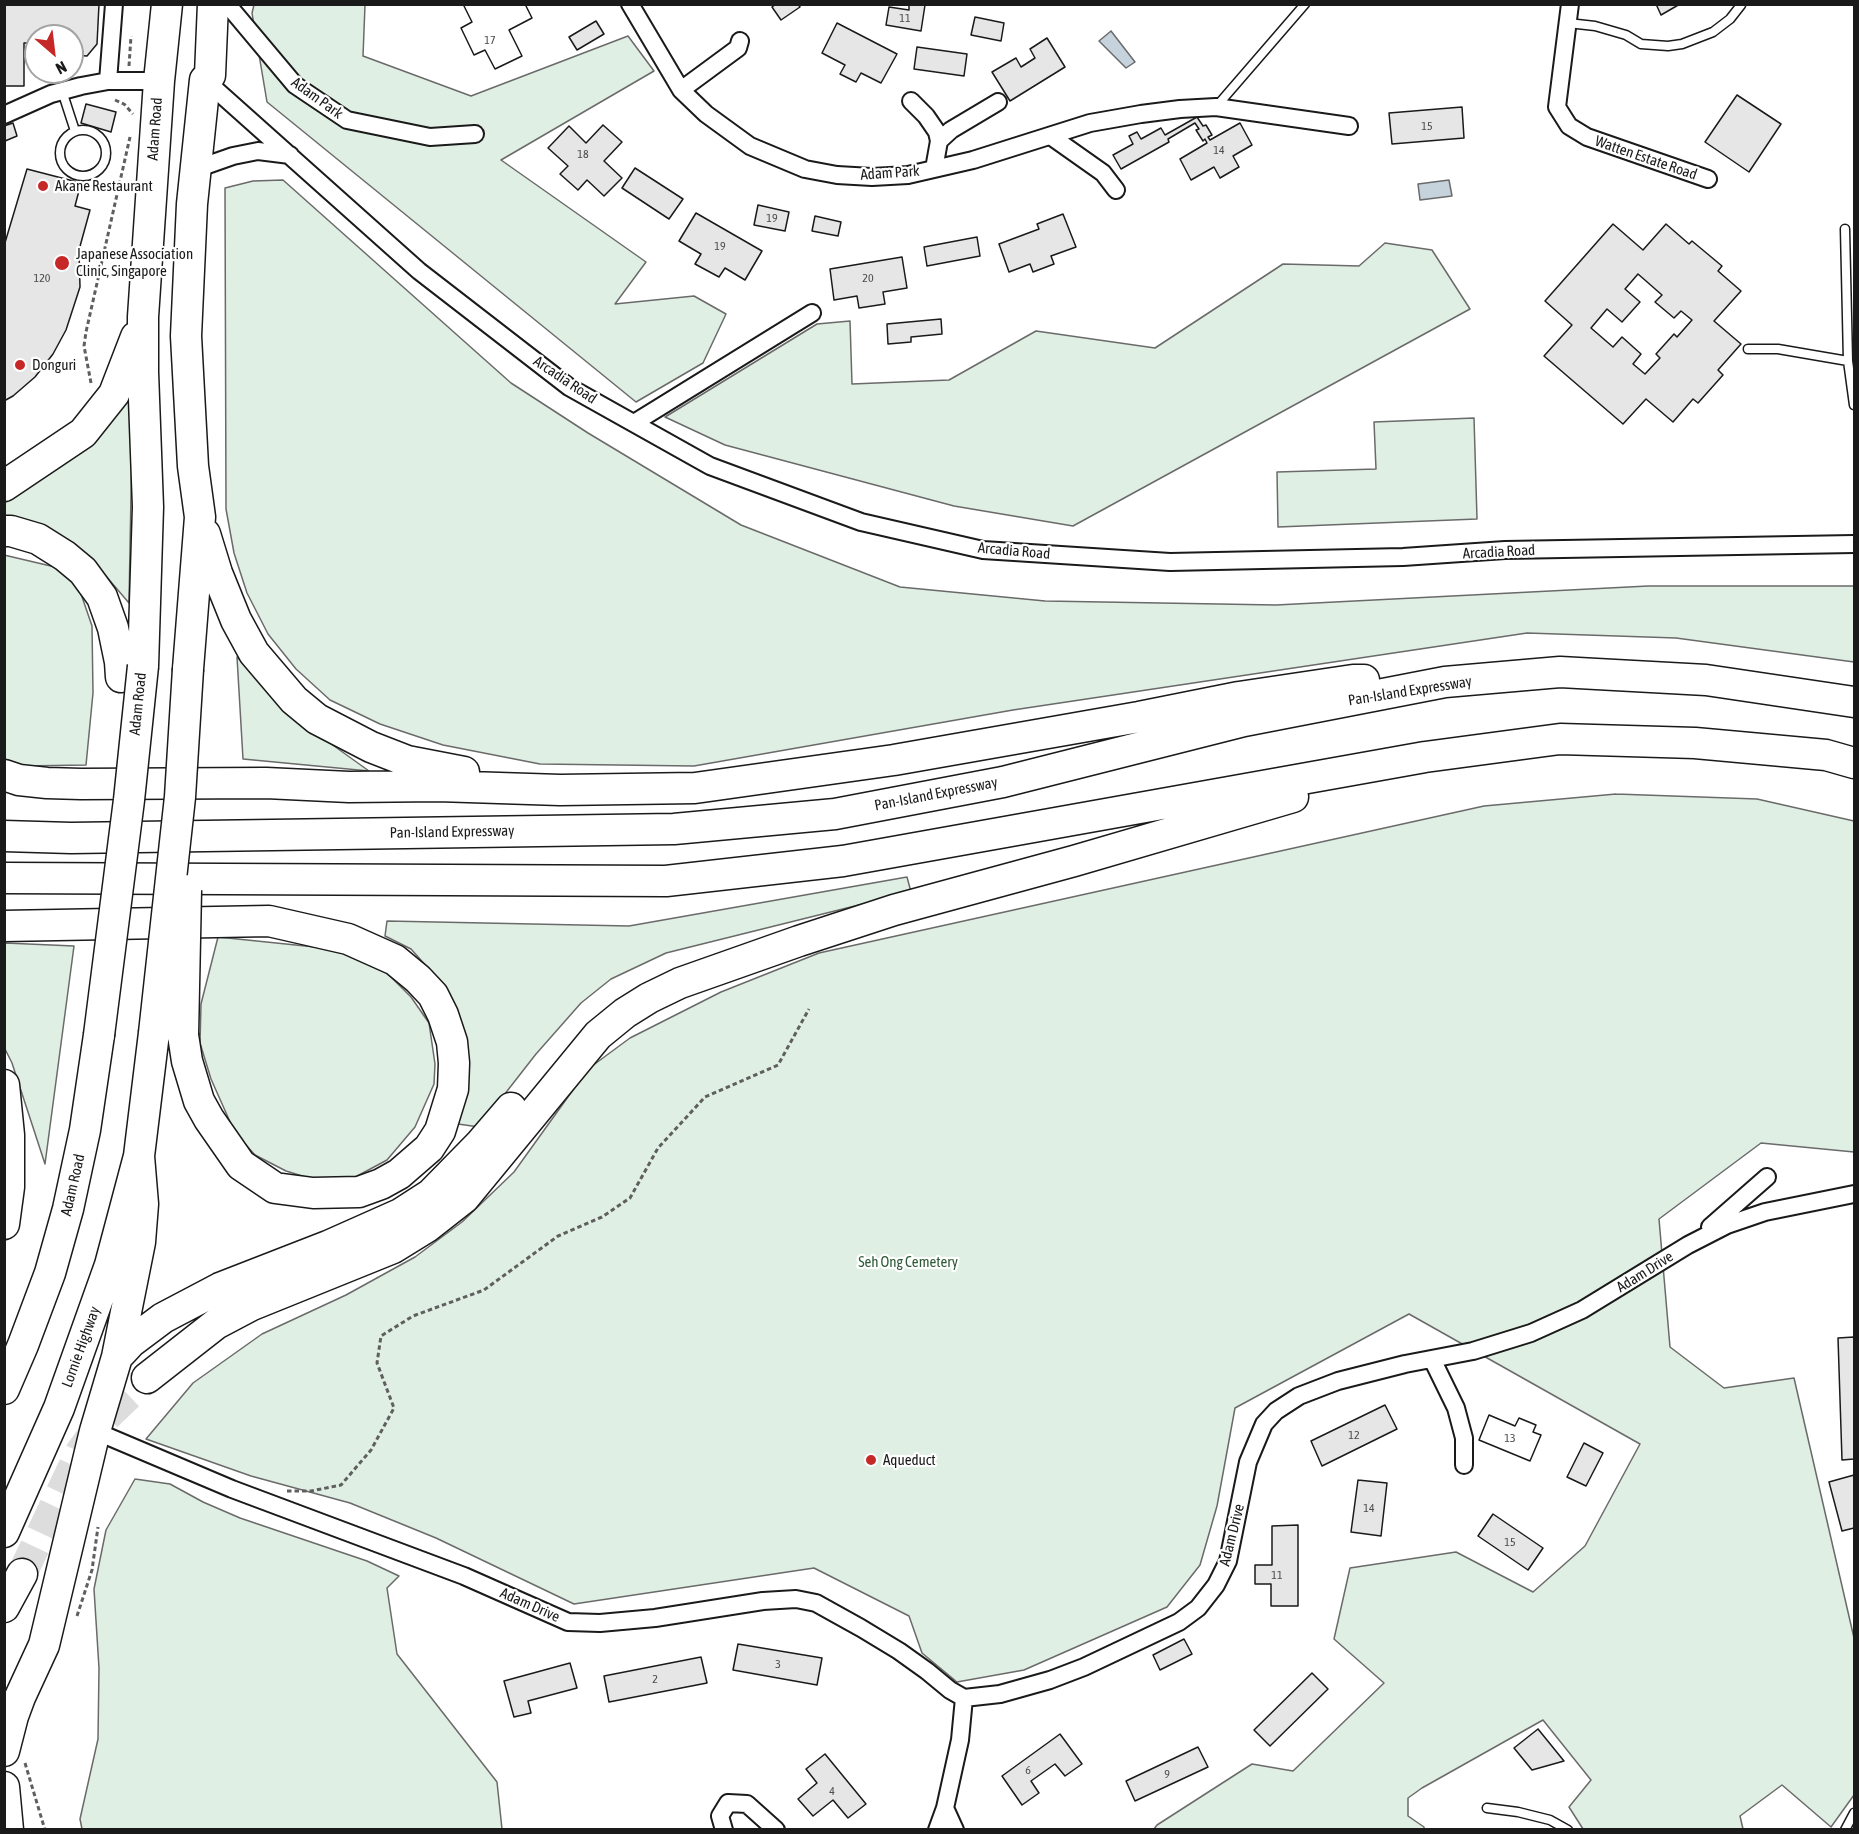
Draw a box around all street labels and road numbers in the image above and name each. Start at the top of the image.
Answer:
street label: Adam Park [288,73,346,123]
street label: Adam Road [144,97,166,161]
street label: Watten Estate Road [1593,132,1699,184]
street label: Adam Park [860,162,920,184]
street label: Arcadia Road [530,352,600,408]
street label: Arcadia Road [977,539,1051,563]
street label: Arcadia Road [1462,541,1536,563]
street label: Adam Road [126,672,150,736]
street label: Pan-Island Expressway [1347,672,1473,710]
street label: Pan-Island Expressway [873,773,999,815]
street label: Pan-Island Expressway [389,822,515,842]
street label: Adam Road [57,1152,89,1218]
street label: Adam Drive [1613,1248,1677,1296]
street label: Lornie Highway [58,1304,104,1390]
street label: Adam Drive [1216,1502,1248,1568]
street label: Adam Drive [497,1584,563,1626]

